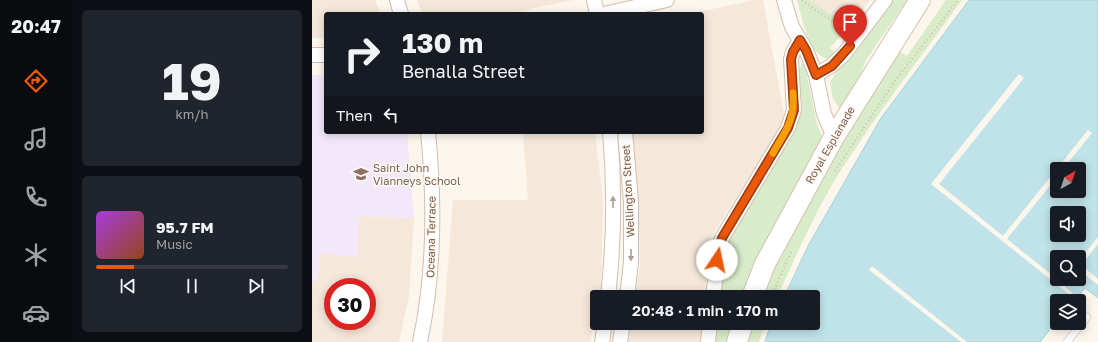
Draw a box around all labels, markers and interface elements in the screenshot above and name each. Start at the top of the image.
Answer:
pin [833,5,867,46]
icon: arrive [839,11,861,33]
text: 20:47 [11,15,61,37]
text: 130 m [402,26,483,59]
icon: right [336,28,388,80]
text: 19 [162,49,222,111]
text: Benalla Street [402,60,525,82]
icon: directions [22,67,50,95]
icon: left [380,104,402,126]
street label: Royal Esplanade [802,104,857,186]
text: km/h [175,106,209,122]
text: Then [336,106,372,124]
icon: music [22,125,50,153]
street label: Wellington Street [619,144,636,238]
place label: Saint John Vianneys School [373,161,461,187]
north arrow [1050,162,1086,198]
map controls [1050,162,1086,330]
school or university icon: Saint John Vianneys School [352,165,370,183]
icon: phone [22,183,50,211]
one-way arrow [610,195,616,208]
street label: Oceana Terrace [423,196,438,278]
button: sound [1050,206,1086,242]
text: 95.7 FM [156,218,214,236]
text: Music [156,236,193,252]
position arrow [696,239,738,281]
icon: climate [22,241,50,269]
one-way arrow [628,249,634,262]
button: search [1050,250,1086,286]
icon: previous [117,275,139,297]
icon: pause [181,275,203,297]
icon: next [245,275,267,297]
speed limit sign: 30 [324,278,376,330]
button: layers [1050,294,1086,330]
icon: car [22,299,50,327]
text: 20:48 · 1 min · 170 m [632,301,778,319]

